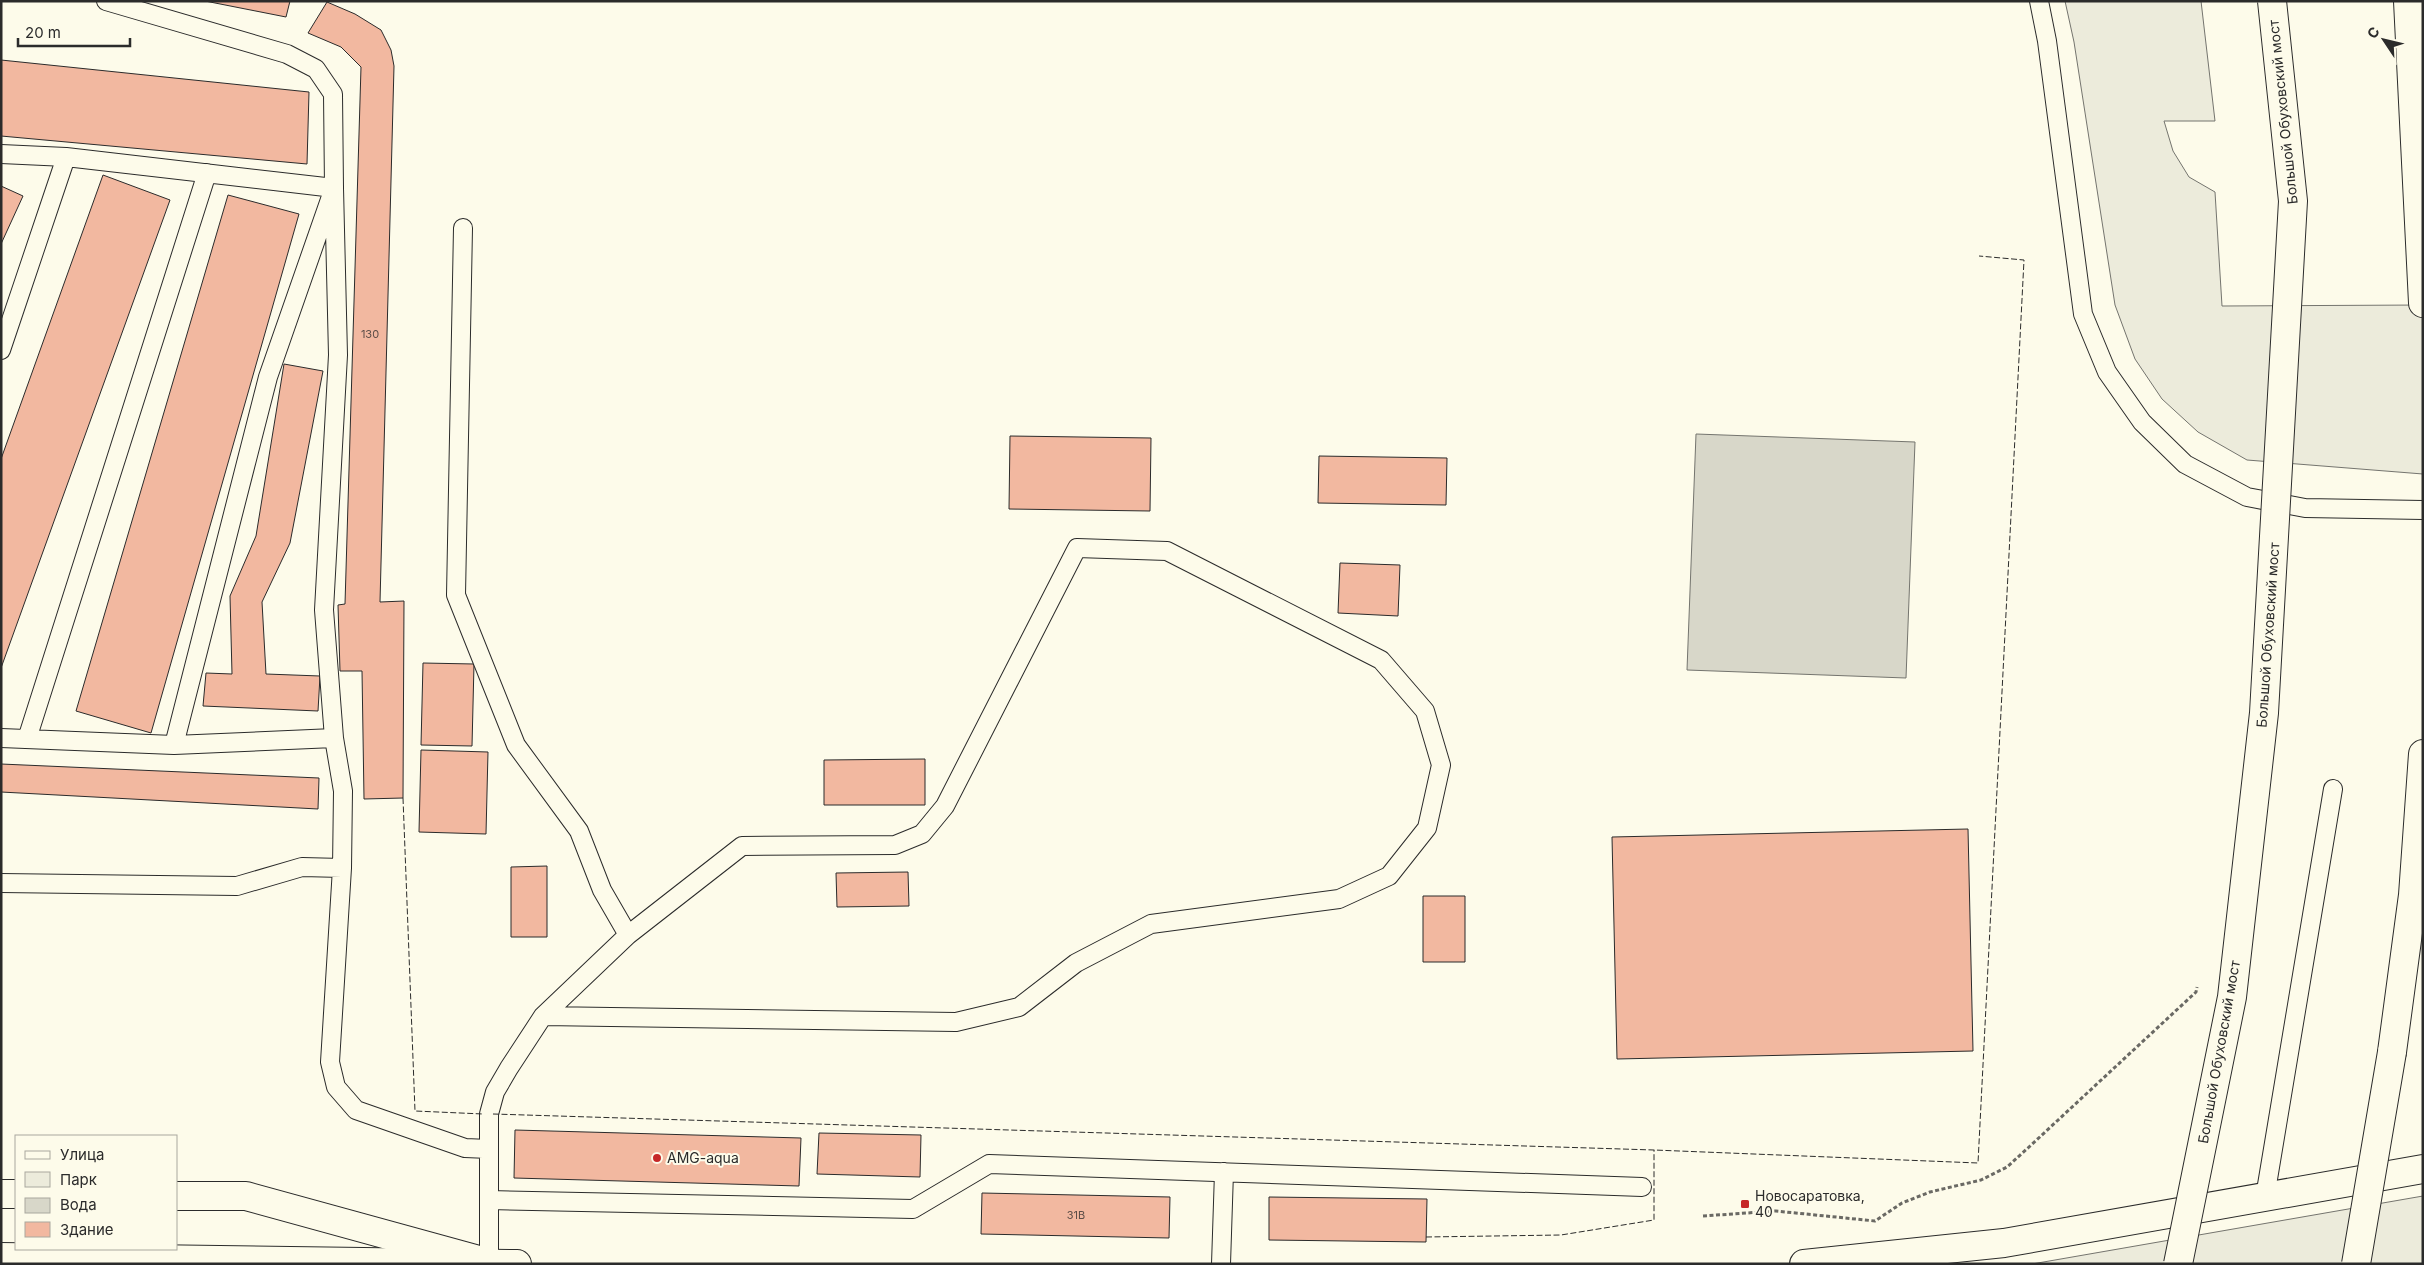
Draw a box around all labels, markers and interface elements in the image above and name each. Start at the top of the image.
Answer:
scale bar [18,15,130,47]
north arrow [2359,15,2409,65]
street label: Большой Обуховский мост [2264,18,2301,205]
text: 20 m [25,23,61,42]
text: С [2363,23,2383,41]
house number: 130 [361,327,379,341]
street label: Большой Обуховский мост [2253,541,2282,728]
street label: Большой Обуховский мост [2194,959,2243,1145]
legend [15,1135,178,1250]
text: Улица [60,1145,104,1164]
place label: AMG-aqua [667,1149,739,1166]
marker: AMG-aqua [651,1152,663,1164]
text: Парк [60,1170,97,1189]
place label: Новосаратовка, 40 [1755,1187,1865,1220]
text: Вода [60,1195,97,1214]
marker: Новосаратовка, 40 [1739,1198,1751,1210]
house number: 31В [1067,1208,1085,1222]
text: Здание [60,1220,114,1239]

